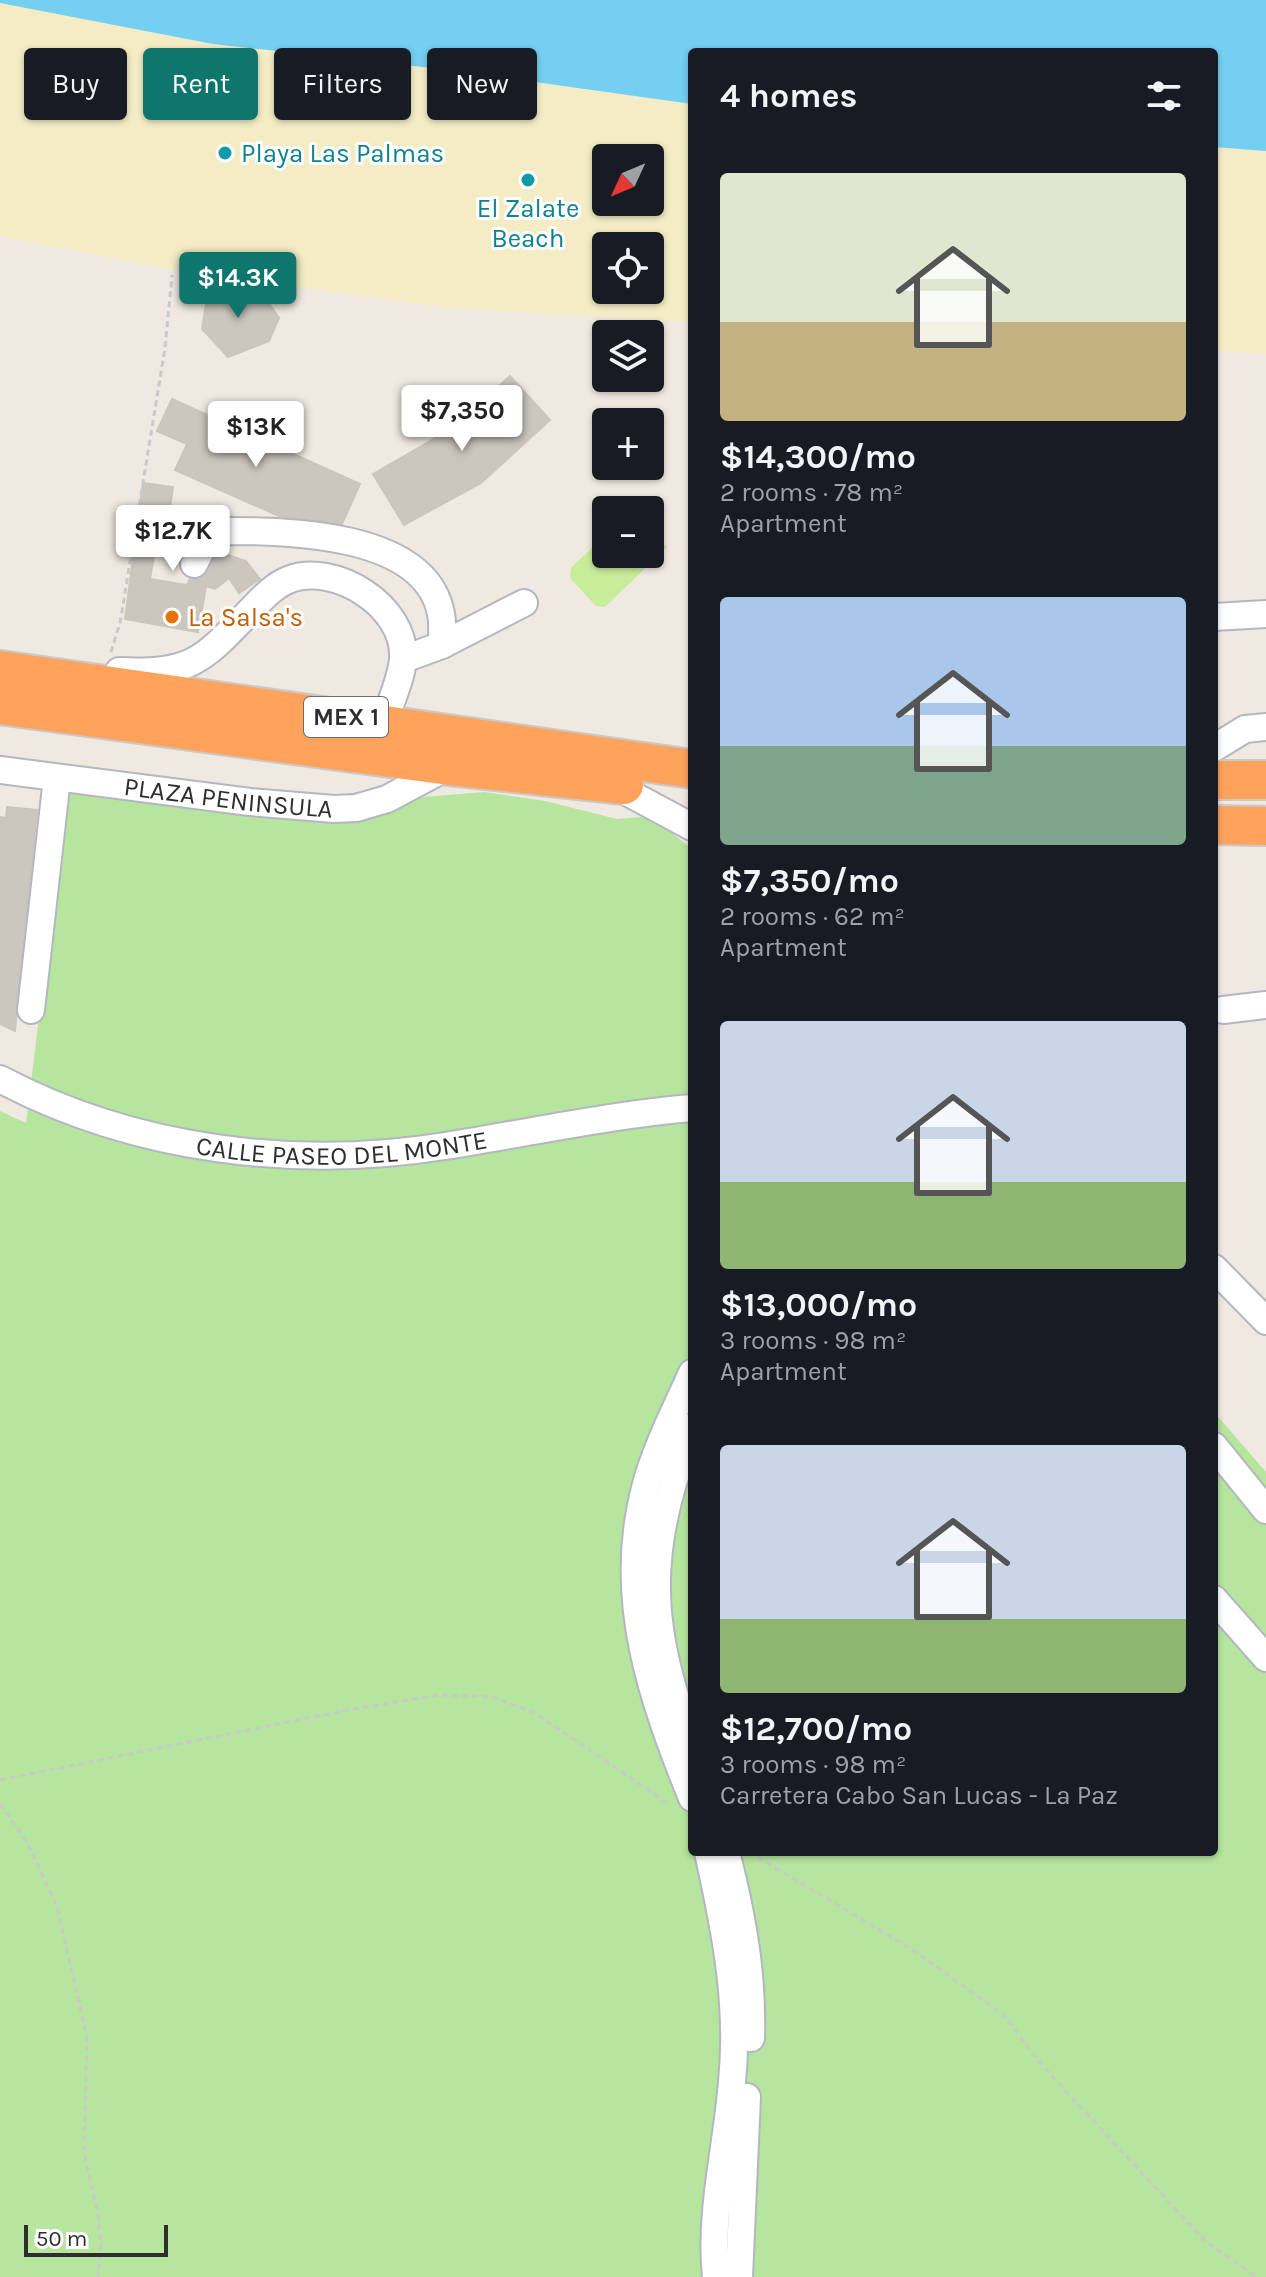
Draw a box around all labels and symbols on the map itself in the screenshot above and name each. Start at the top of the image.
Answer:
place label: Playa Las Palmas [241,138,444,169]
marker: Playa Las Palmas [216,144,234,162]
north arrow [592,144,664,216]
marker: El Zalate Beach [519,171,537,189]
place label: El Zalate Beach [477,193,579,254]
pin: $14.3K [173,252,303,320]
pin: $7,350 [397,385,527,453]
pin: $13K [209,401,303,469]
pin: $12.7K [108,505,238,573]
place label: La Salsa's [188,602,303,633]
marker: La Salsa's [163,608,181,626]
road number: MEX 1 [304,697,388,737]
street label: PLAZA PENINSULA [122,771,334,825]
street label: CALLE PASEO DEL MONTE [194,1124,490,1172]
scale bar [24,2221,168,2257]

